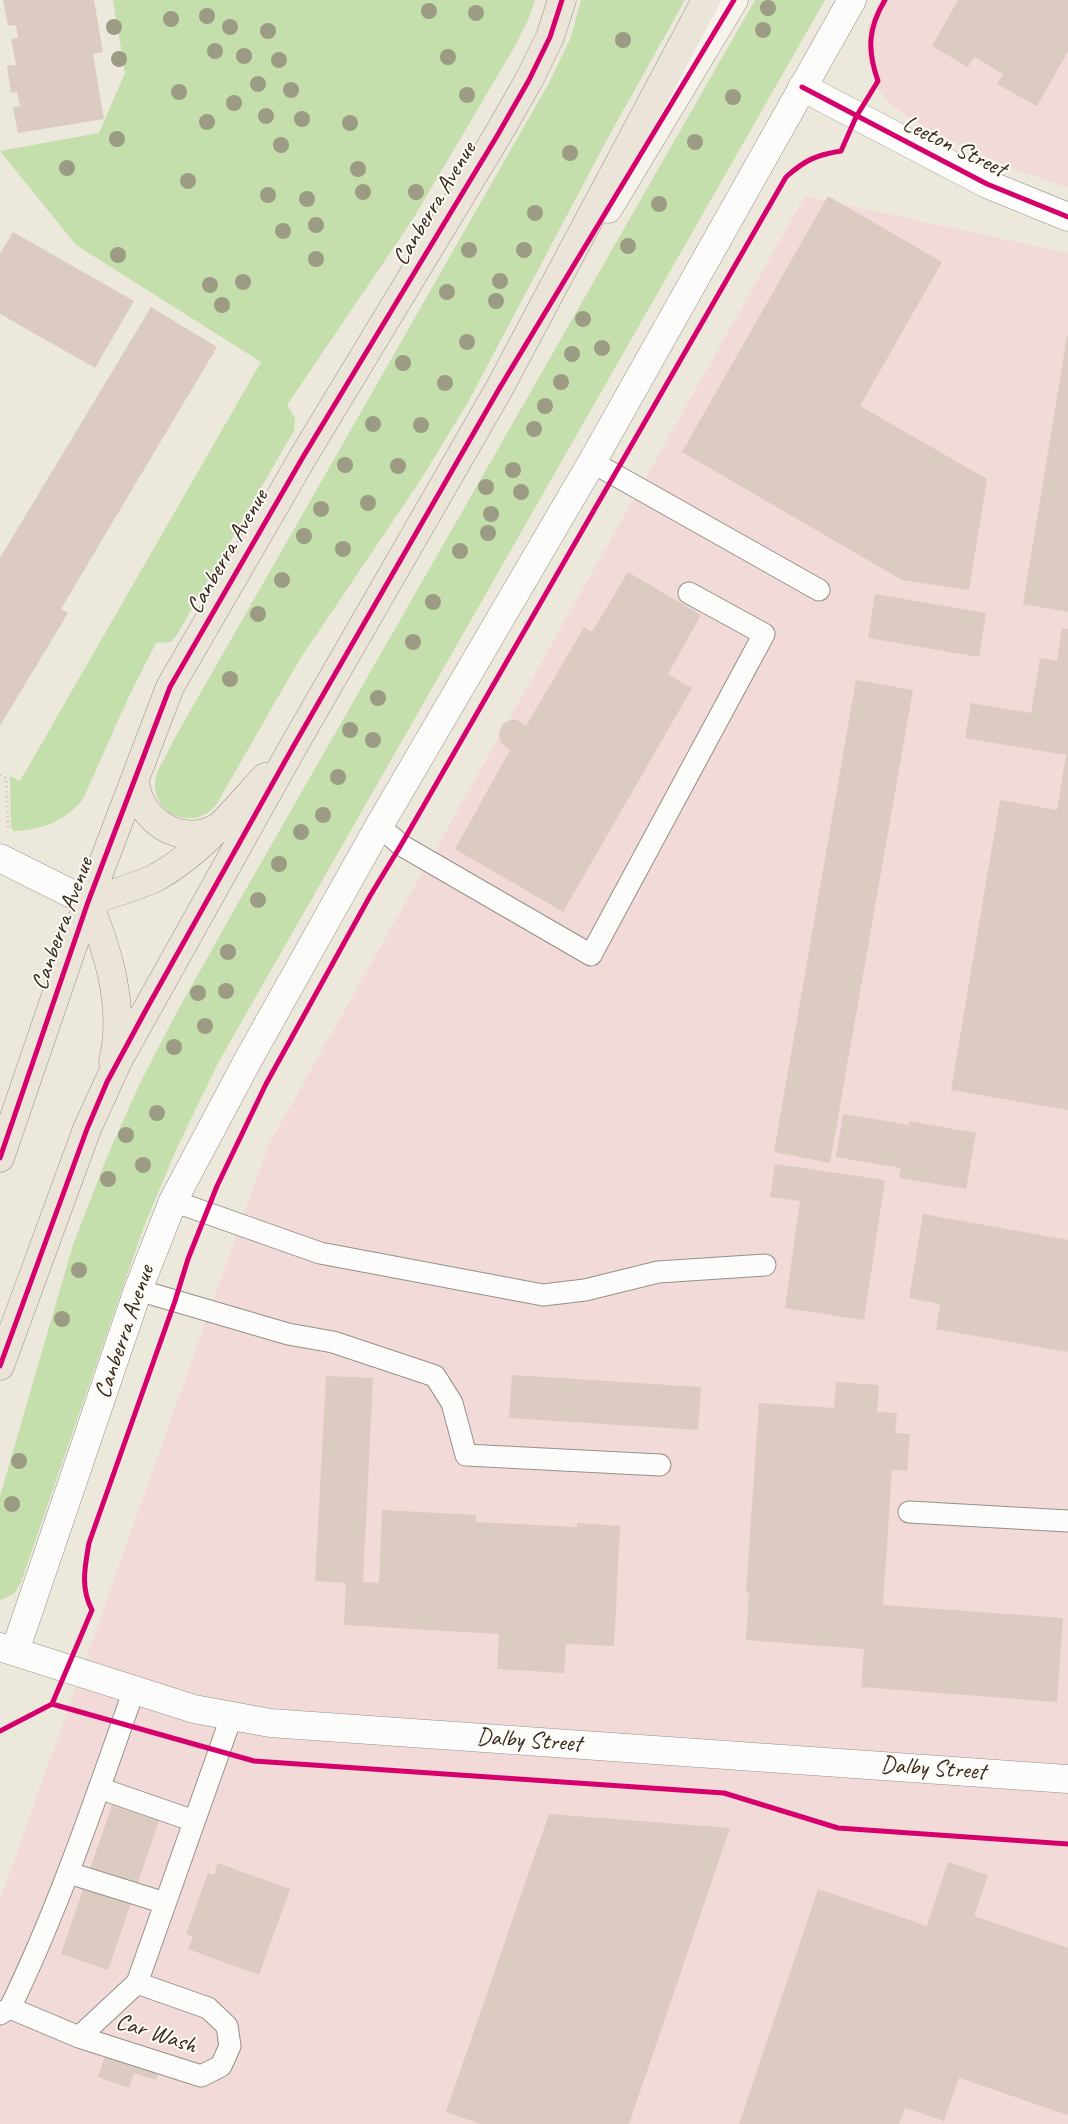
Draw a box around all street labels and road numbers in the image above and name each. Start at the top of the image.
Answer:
street label: Leeton Street [898,110,1010,184]
street label: Canberra Avenue [387,137,483,271]
street label: Canberra Avenue [181,485,275,619]
street label: Canberra Avenue [26,854,100,994]
street label: Canberra Avenue [89,1262,161,1402]
street label: Dalby Street [476,1723,582,1759]
street label: Dalby Street [880,1751,986,1787]
street label: Car Wash [112,2007,200,2061]

